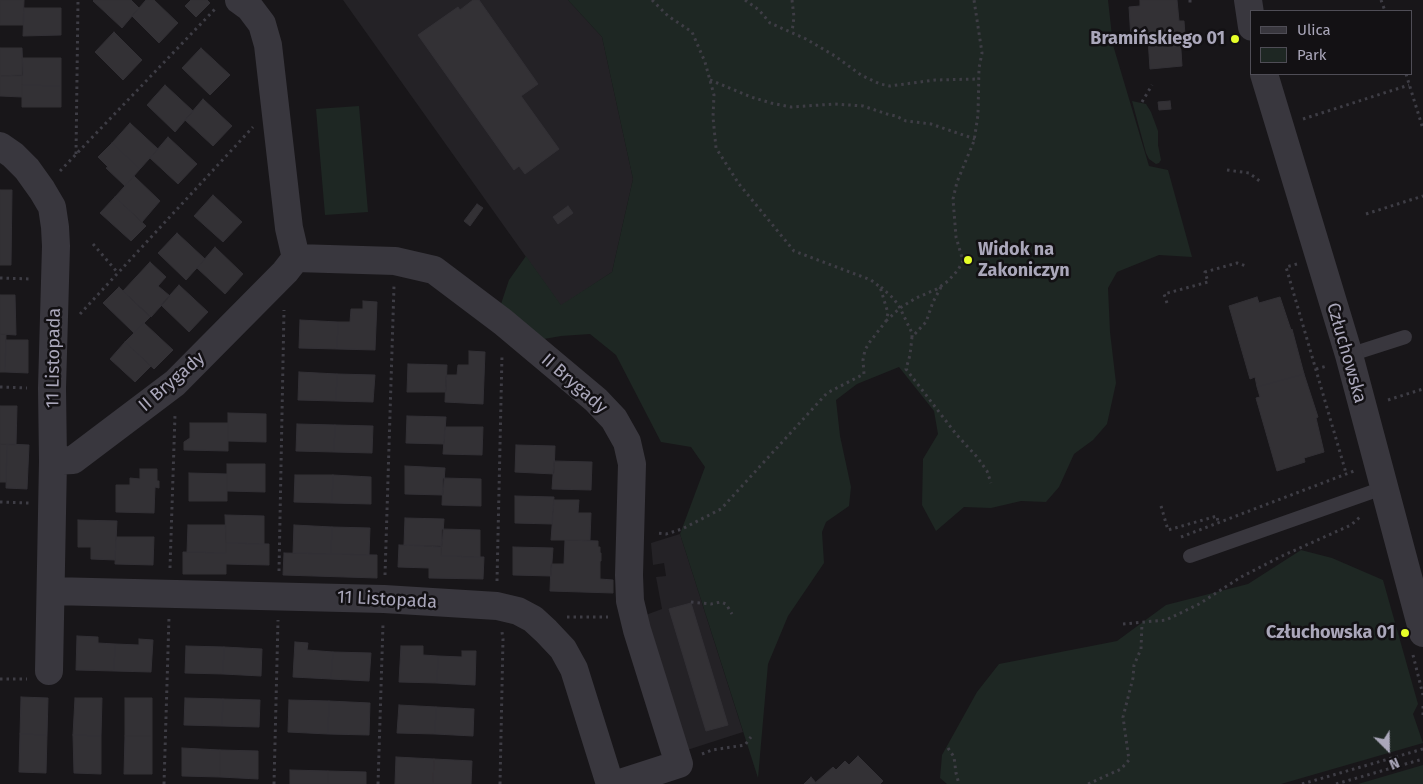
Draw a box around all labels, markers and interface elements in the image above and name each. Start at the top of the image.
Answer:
legend [1250,10,1413,75]
text: Ulica [1297,21,1331,39]
place label: Bramińskiego 01 [1090,28,1225,50]
marker: Bramińskiego 01 [1229,33,1241,45]
text: Park [1297,46,1327,64]
place label: Widok na Zakoniczyn [978,239,1070,282]
marker: Widok na Zakoniczyn [962,254,974,266]
street label: Człuchowska [1321,300,1371,406]
street label: 11 Listopada [42,308,66,408]
street label: II Brygady [135,347,209,417]
street label: II Brygady [537,349,611,419]
street label: 11 Listopada [336,587,438,613]
place label: Człuchowska 01 [1266,622,1395,644]
marker: Człuchowska 01 [1399,627,1411,639]
north arrow [1363,724,1413,774]
text: N [1386,754,1402,773]

